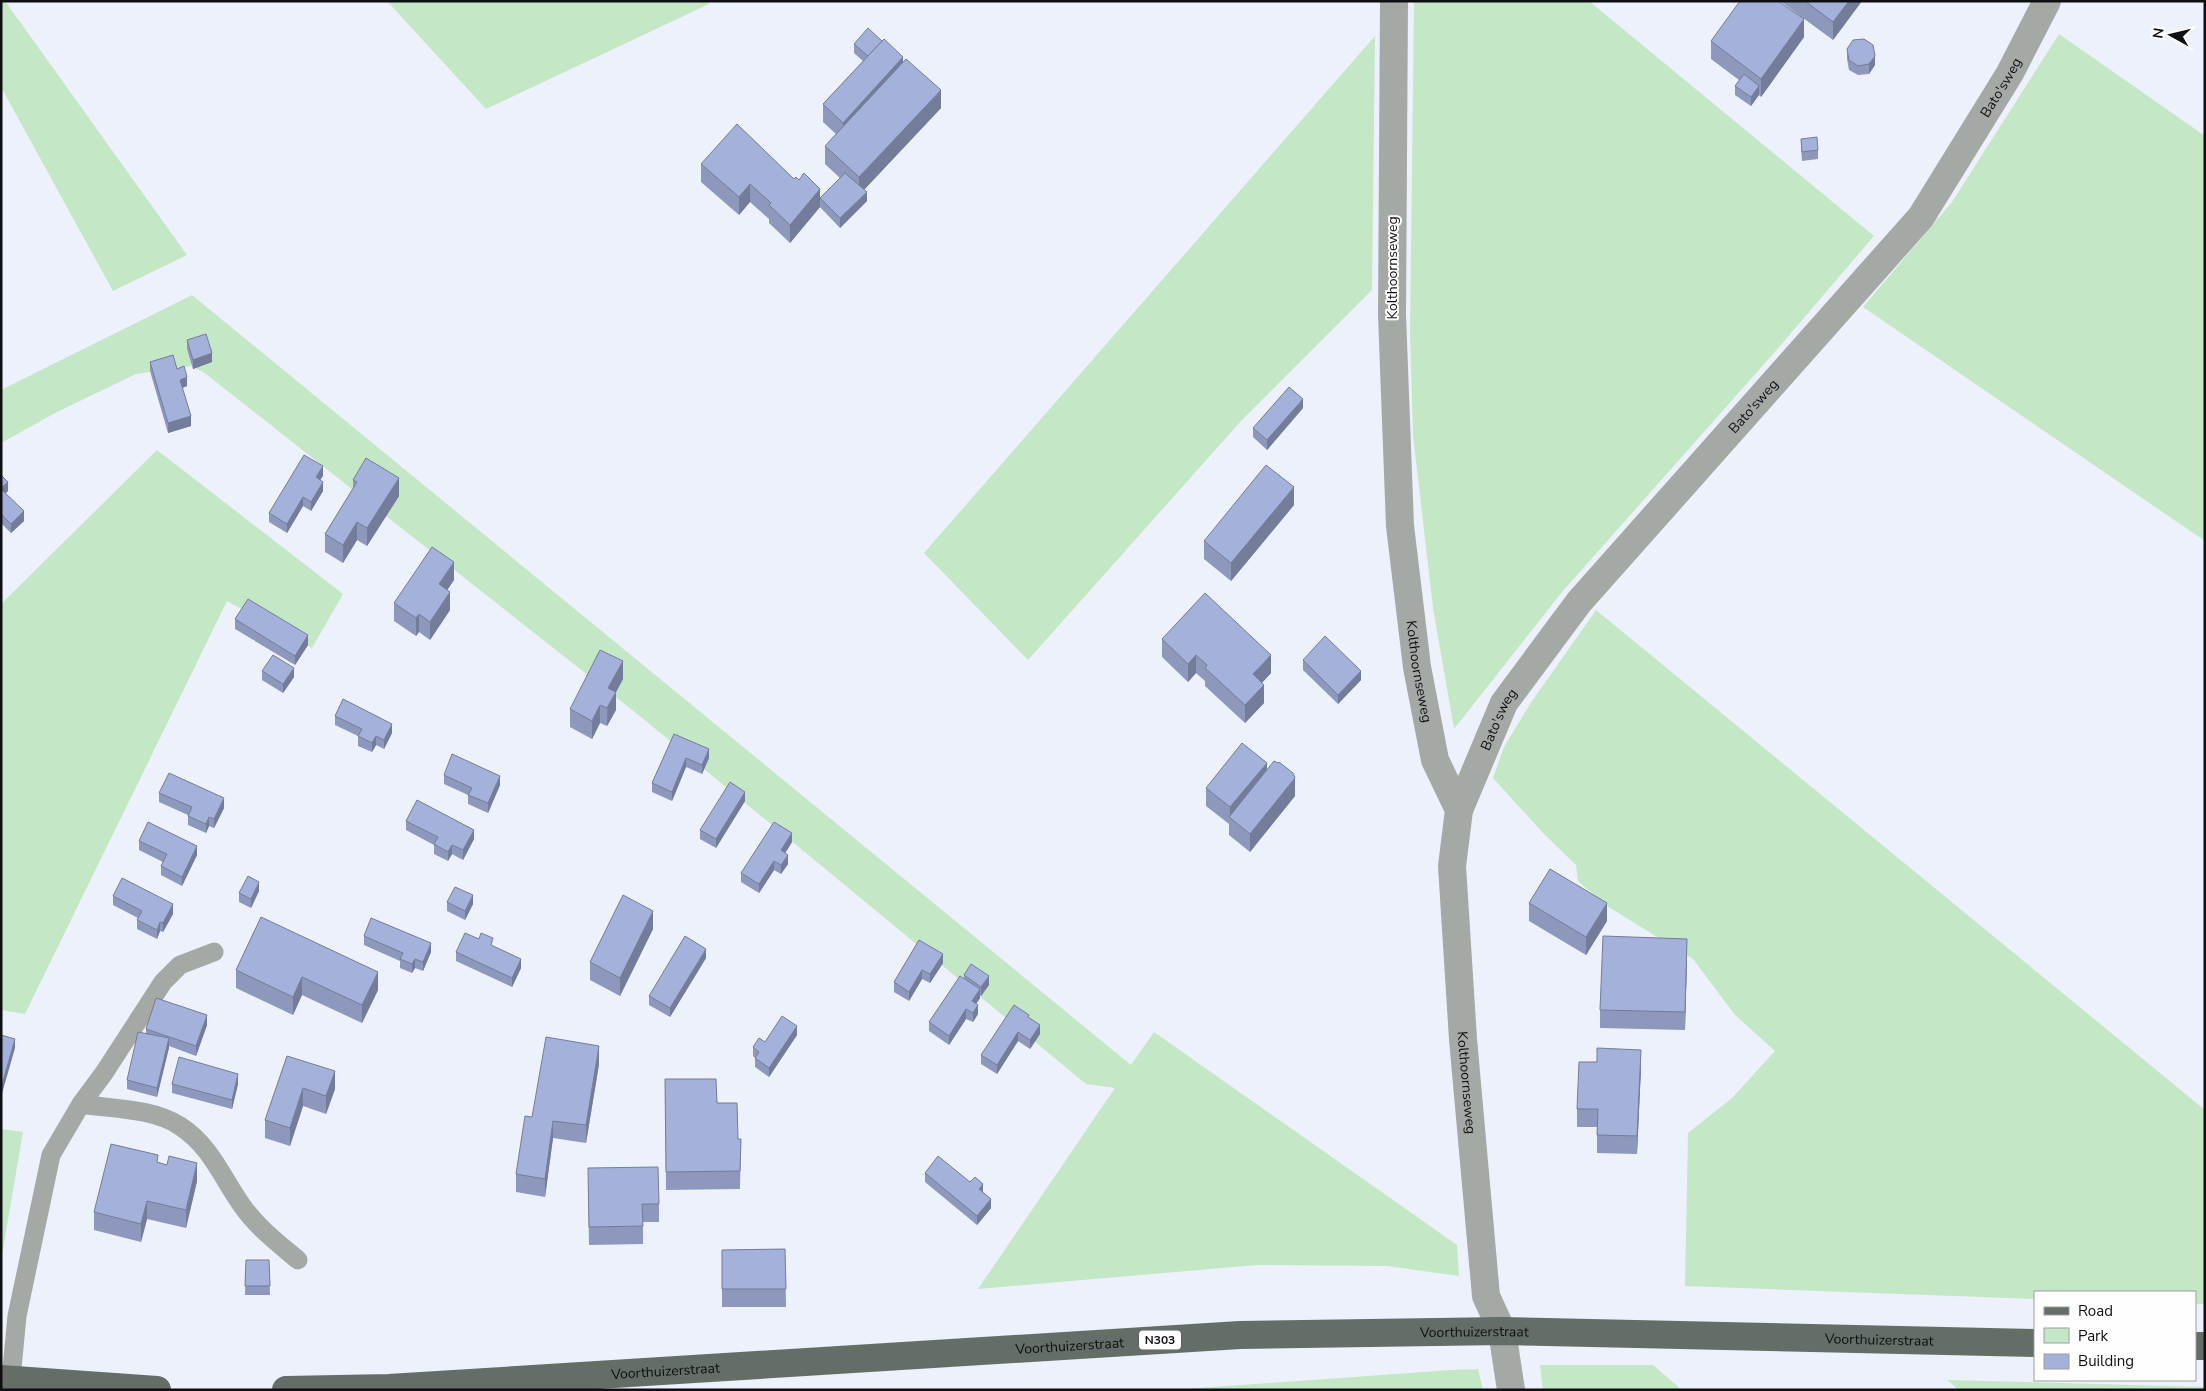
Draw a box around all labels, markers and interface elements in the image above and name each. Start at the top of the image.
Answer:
north arrow [2146,10,2196,60]
text: N [2148,27,2169,40]
street label: Bato'sweg [1975,54,2026,121]
street label: Kolthoornseweg [1383,216,1402,320]
street label: Bato'sweg [1724,375,1782,437]
street label: Kolthoornseweg [1402,619,1437,724]
street label: Bato'sweg [1476,684,1521,753]
street label: Kolthoornseweg [1453,1031,1481,1135]
legend [2034,1291,2196,1381]
text: Road [2078,1301,2113,1321]
street label: Voorthuizerstraat [1419,1321,1529,1342]
text: Park [2078,1326,2108,1346]
street label: Voorthuizerstraat [1824,1329,1934,1350]
road number: N303 [1139,1330,1181,1350]
street label: Voorthuizerstraat [1014,1333,1125,1359]
text: Building [2078,1351,2134,1371]
street label: Voorthuizerstraat [610,1358,720,1384]

